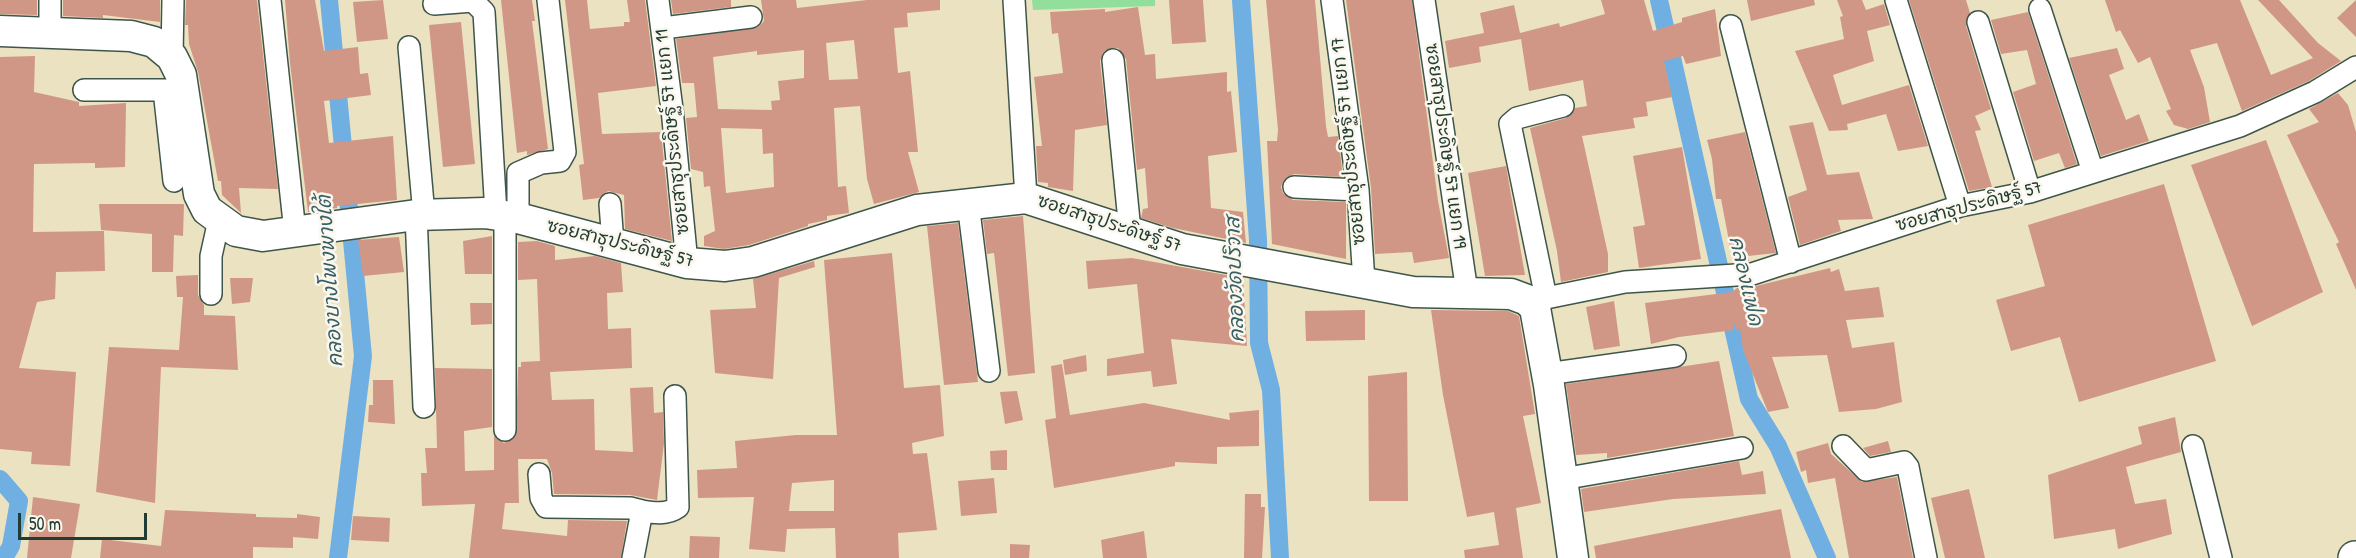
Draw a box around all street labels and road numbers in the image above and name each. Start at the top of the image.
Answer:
street label: ซอยสาธุประดิษฐ์ 57 แยก 11 [651,28,695,236]
street label: ซอยสาธุประดิษฐ์ 57 แยก 17 [1327,36,1371,246]
street label: ซอยสาธุประดิษฐ์ 57 แยก 19 [1420,42,1470,250]
street label: ซอยสาธุประดิษฐ์ 57 [1894,177,2044,237]
street label: ซอยสาธุประดิษฐ์ 57 [1034,190,1184,258]
street label: ซอยสาธุประดิษฐ์ 57 [544,215,696,273]

